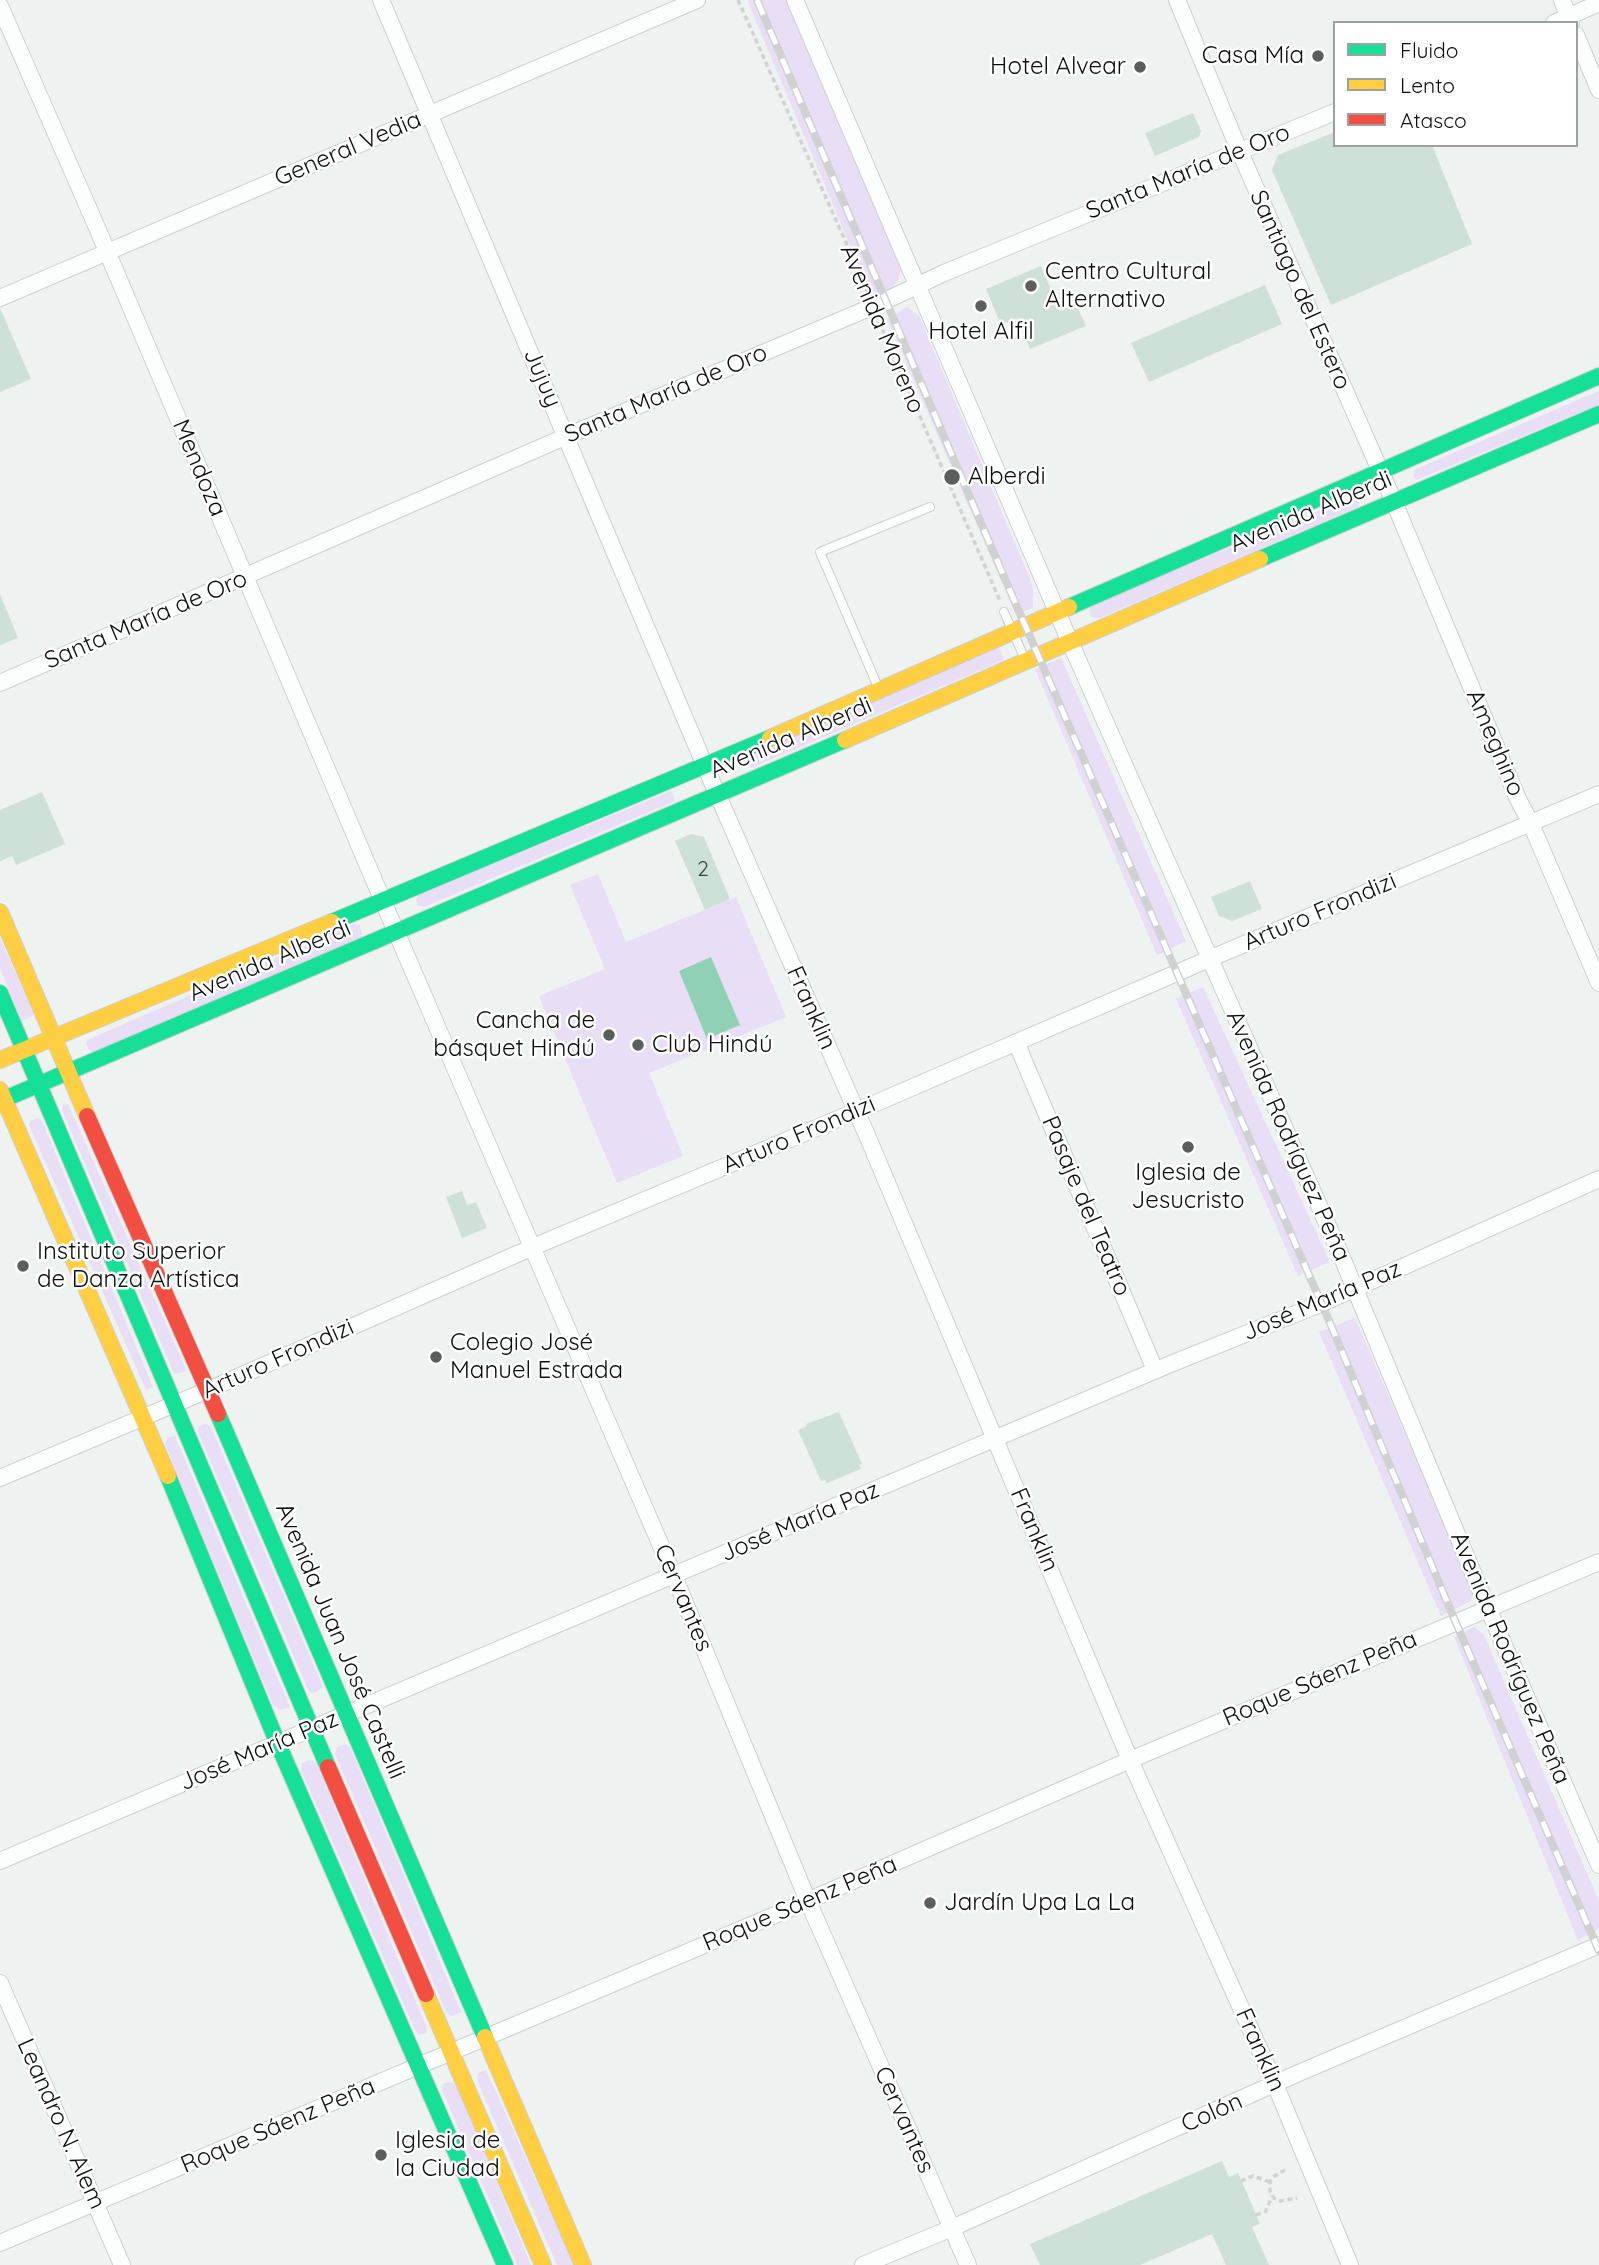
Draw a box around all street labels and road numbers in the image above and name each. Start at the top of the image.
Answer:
street label: General Vedia [270,105,426,193]
street label: Santa María de Oro [1082,118,1294,226]
street label: Santiago del Estero [1243,186,1357,394]
street label: Avenida Moreno [833,240,931,418]
street label: Santa María de Oro [560,338,772,450]
street label: Jujuy [517,344,567,412]
street label: Mendoza [166,415,232,521]
street label: Avenida Alberdi [1226,465,1396,559]
street label: Santa María de Oro [40,564,252,676]
street label: Ameghino [1460,685,1530,801]
street label: Avenida Alberdi [706,691,876,785]
street label: Arturo Frondizi [1239,867,1401,957]
street label: Avenida Alberdi [185,914,355,1008]
street label: Franklin [780,962,842,1054]
street label: Avenida Rodríguez Peña [1220,1006,1356,1266]
street label: Arturo Frondizi [718,1090,880,1180]
street label: Pasaje del Teatro [1035,1112,1137,1300]
street label: José María Paz [1238,1255,1406,1347]
street label: Arturo Frondizi [198,1313,358,1405]
street label: José María Paz [716,1476,884,1568]
street label: Franklin [1004,1484,1064,1576]
street label: Avenida Juan José Castelli [269,1499,411,1783]
street label: Avenida Rodríguez Peña [1444,1528,1576,1788]
street label: Cervantes [648,1540,718,1656]
street label: Roque Sáenz Peña [1218,1625,1422,1733]
street label: José María Paz [175,1705,343,1797]
street label: Roque Sáenz Peña [698,1850,902,1958]
street label: Franklin [1229,2004,1291,2096]
street label: Leandro N. Alem [10,2034,112,2214]
street label: Cervantes [868,2062,940,2178]
street label: Roque Sáenz Peña [176,2072,380,2180]
street label: Colón [1177,2087,1247,2139]

